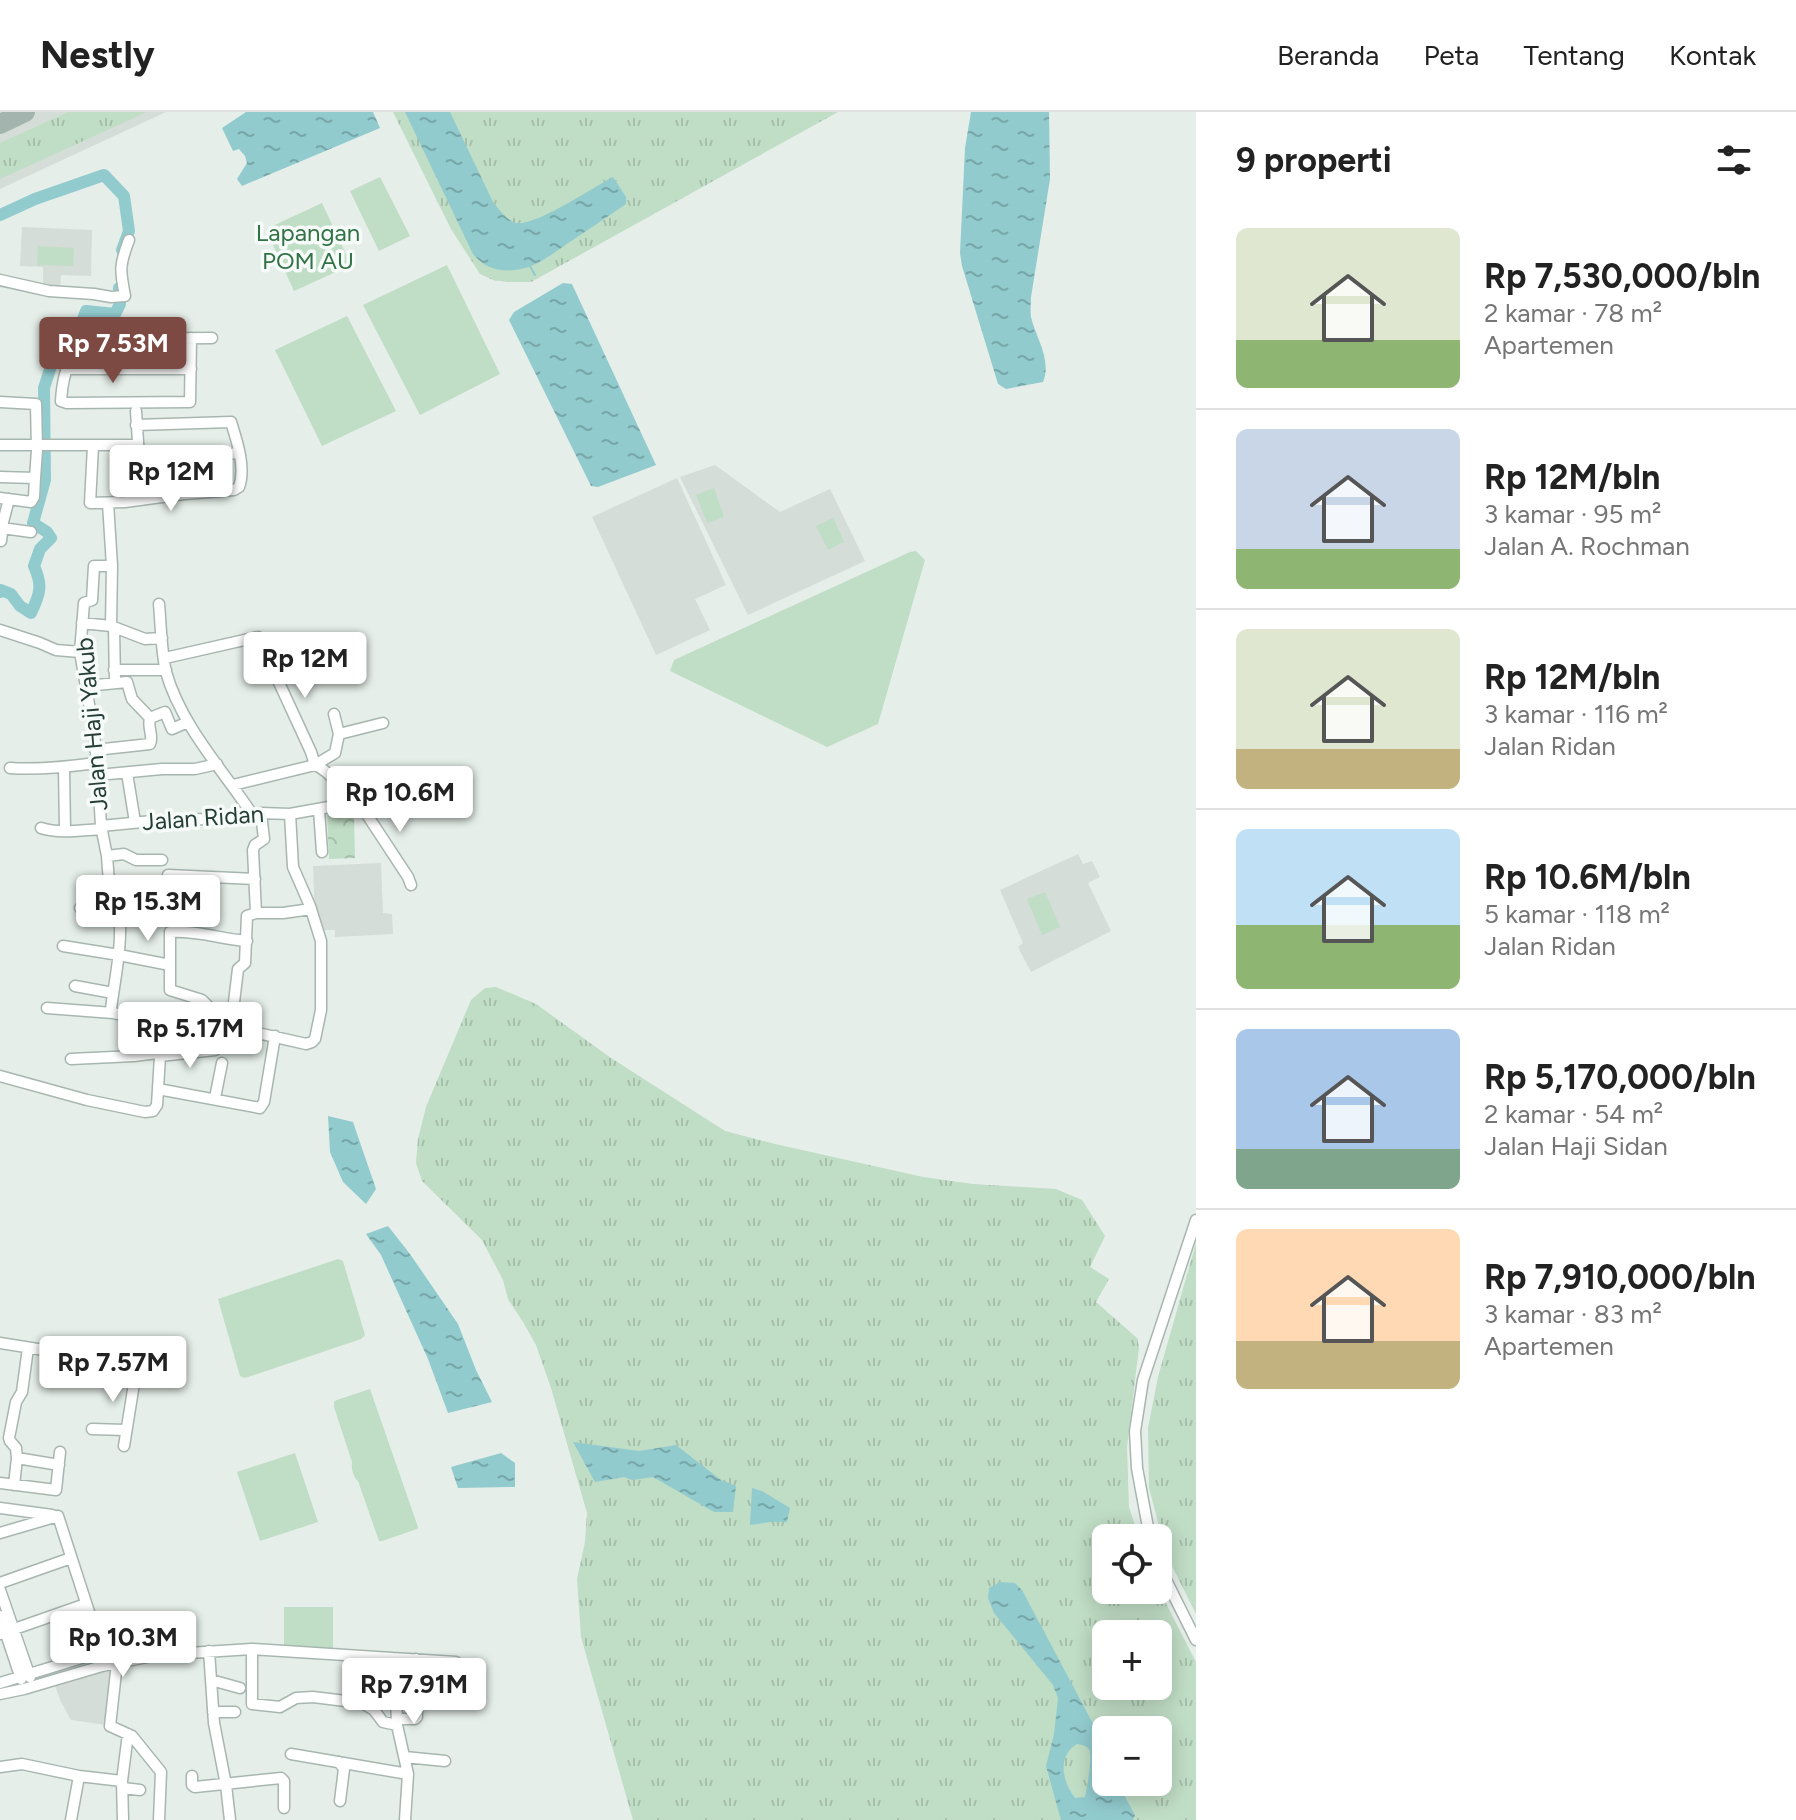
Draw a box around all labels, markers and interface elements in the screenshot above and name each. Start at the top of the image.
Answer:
text: Nestly [40,32,155,78]
text: Beranda [1277,38,1379,72]
text: Peta [1423,38,1479,72]
text: Tentang [1523,38,1625,72]
text: Kontak [1669,38,1756,72]
icon: filters [1712,138,1756,182]
text: 9 properti [1236,140,1392,181]
park label: Lapangan POM AU [256,218,360,275]
text: Rp 7,530,000/bln [1484,256,1760,297]
icon: home [1300,260,1396,356]
text: 2 kamar · 78 m² [1484,297,1662,329]
pin: Rp 7.53M [30,317,196,385]
text: Rp 7.53M [57,327,169,359]
text: Apartemen [1484,329,1614,361]
pin: Rp 12M [106,445,236,513]
text: Rp 12M [128,455,214,487]
text: Rp 12M/bln [1484,457,1660,498]
icon: home [1300,461,1396,557]
text: 3 kamar · 95 m² [1484,498,1661,530]
text: Jalan A. Rochman [1484,530,1690,562]
pin: Rp 12M [240,632,370,700]
street label: Jalan Haji Yakub [69,636,114,812]
text: Rp 12M [262,642,348,674]
text: Rp 12M/bln [1484,657,1660,698]
icon: home [1300,661,1396,757]
text: 3 kamar · 116 m² [1484,698,1668,730]
text: Jalan Ridan [1484,730,1616,762]
pin: Rp 10.6M [317,766,483,834]
text: Rp 10.6M [345,776,455,808]
street label: Jalan Ridan [141,799,265,836]
text: Rp 10.6M/bln [1484,857,1691,898]
icon: home [1300,861,1396,957]
pin: Rp 15.3M [65,875,231,943]
text: Rp 15.3M [94,885,202,917]
text: 5 kamar · 118 m² [1484,898,1670,930]
text: Jalan Ridan [1484,930,1616,962]
pin: Rp 5.17M [107,1002,273,1070]
text: Rp 5.17M [136,1012,244,1044]
text: Rp 5,170,000/bln [1484,1057,1756,1098]
icon: home [1300,1061,1396,1157]
text: 2 kamar · 54 m² [1484,1098,1663,1130]
text: Jalan Haji Sidan [1484,1130,1668,1162]
text: Rp 7,910,000/bln [1484,1257,1756,1298]
icon: home [1300,1261,1396,1357]
text: 3 kamar · 83 m² [1484,1298,1662,1330]
text: Apartemen [1484,1330,1614,1362]
pin: Rp 7.57M [30,1336,196,1404]
text: Rp 7.57M [57,1346,169,1378]
map controls [1092,1524,1172,1796]
button: locate [1092,1524,1172,1604]
pin: Rp 10.3M [40,1611,206,1679]
button: + [1092,1620,1172,1700]
text: Rp 10.3M [68,1621,178,1653]
pin: Rp 7.91M [331,1658,497,1726]
text: Rp 7.91M [360,1668,468,1700]
button: − [1092,1716,1172,1796]

